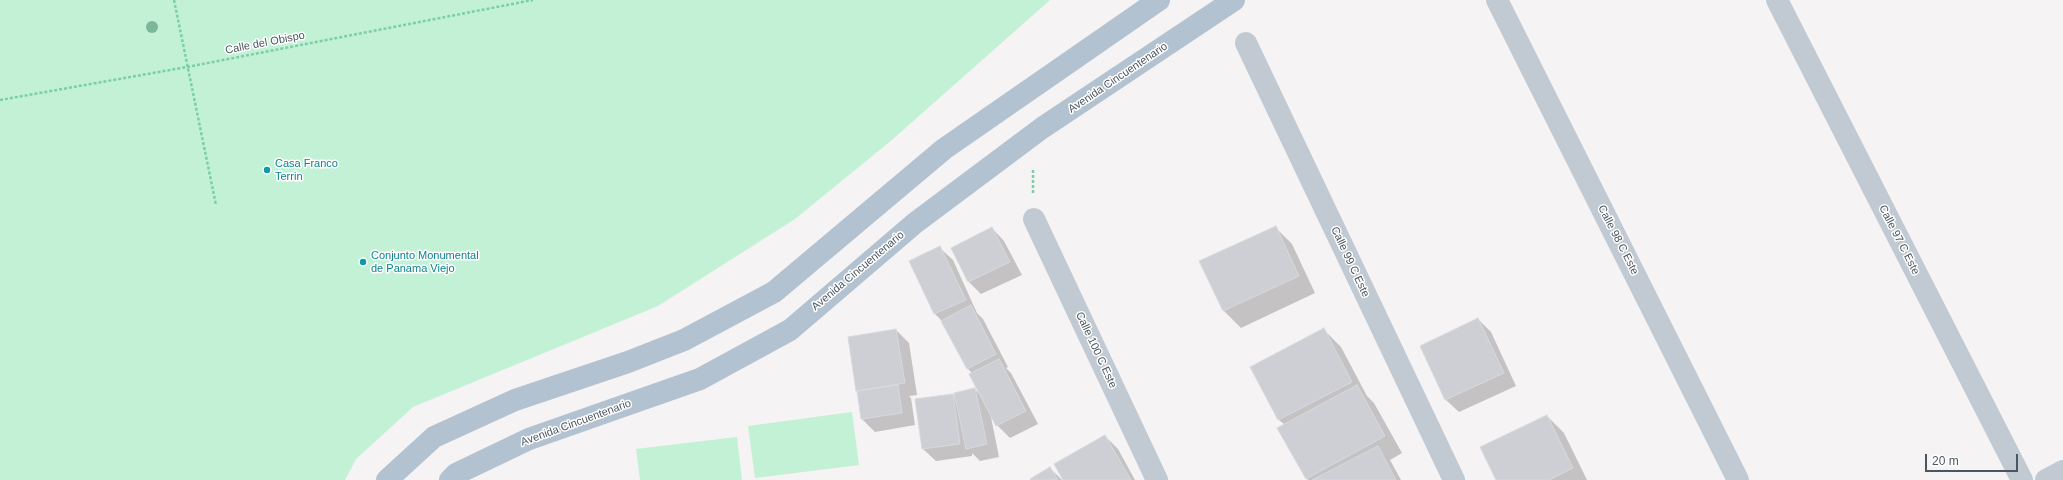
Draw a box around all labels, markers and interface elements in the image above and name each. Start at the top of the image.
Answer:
street label: Calle del Obispo [224,29,306,57]
street label: Avenida Cincuentenario [1066,40,1170,116]
place label: Casa Franco Terrin [275,157,338,183]
marker: Casa Franco Terrin [262,165,272,175]
street label: Calle 98 C Este [1595,203,1641,277]
street label: Calle 97 C Este [1876,203,1922,277]
street label: Calle 99 C Este [1328,225,1372,299]
street label: Avenida Cincuentenario [809,228,907,314]
place label: Conjunto Monumental de Panama Viejo [371,249,479,275]
marker: Conjunto Monumental de Panama Viejo [358,257,368,267]
street label: Calle 100 C Este [1073,310,1119,390]
street label: Avenida Cincuentenario [519,397,633,449]
scale bar [1927,446,2020,472]
text: 20 m [1932,454,1959,468]

